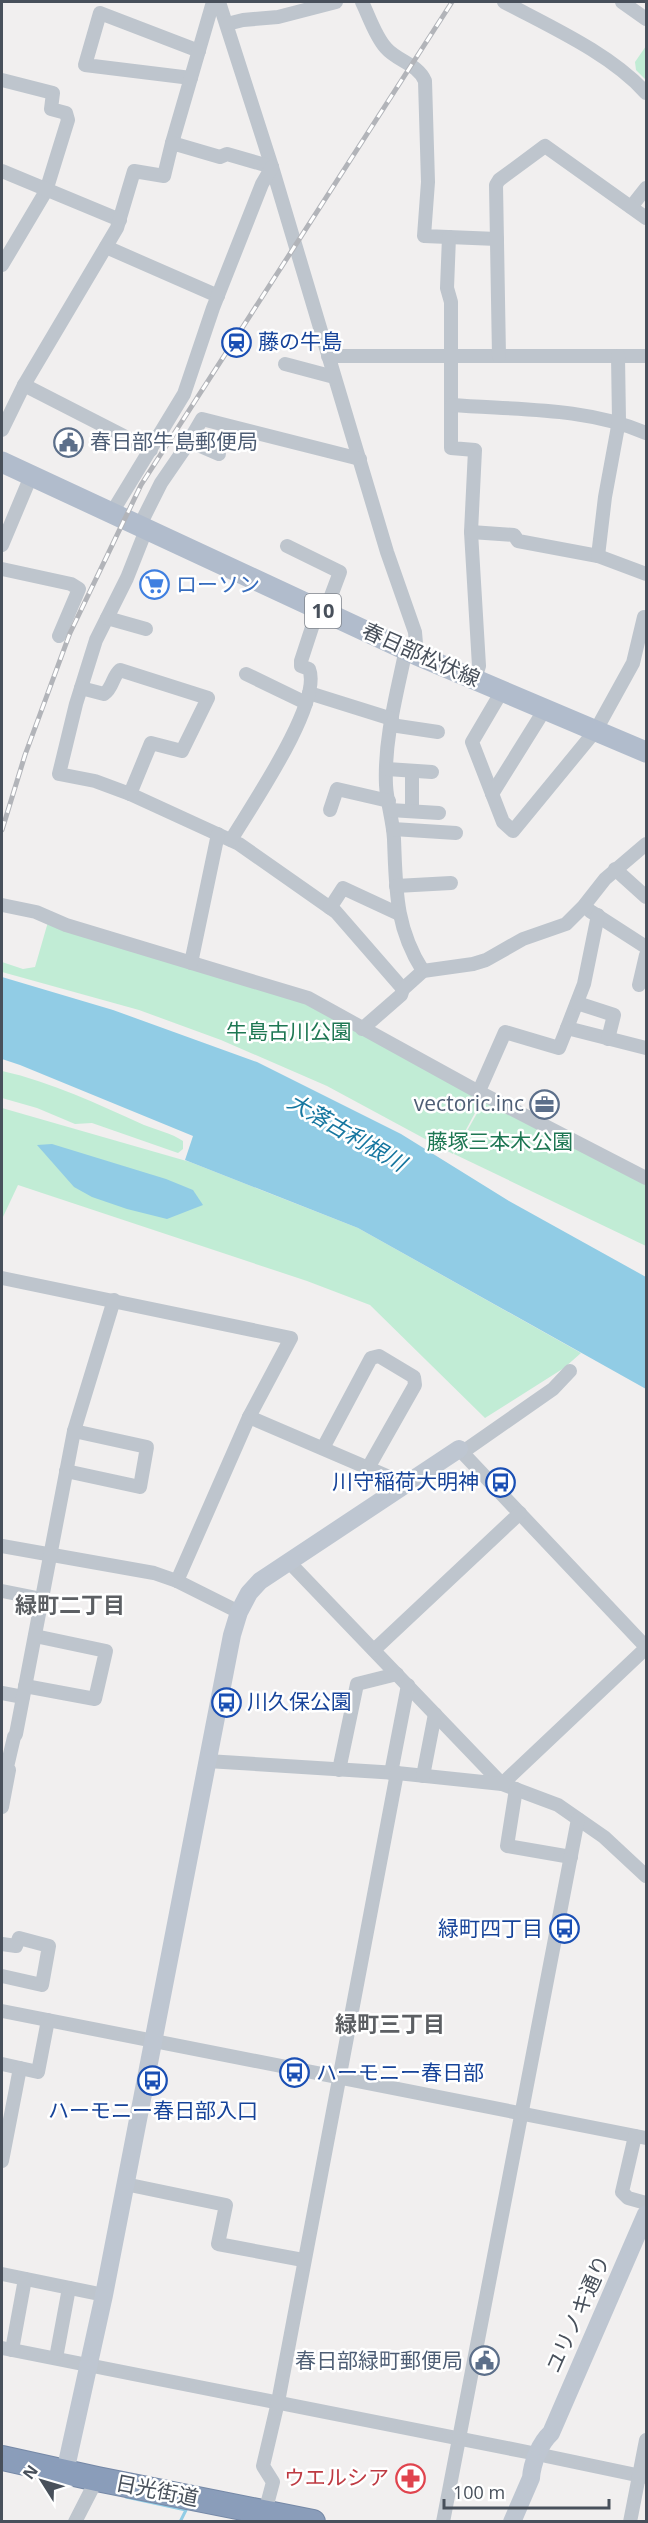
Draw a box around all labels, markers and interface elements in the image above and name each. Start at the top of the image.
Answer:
station icon: 藤の牛島 [221,326,253,358]
place label: 藤の牛島 [258,327,342,355]
public building icon: 春日部牛島郵便局 [53,426,85,458]
place label: 春日部牛島郵便局 [90,427,258,455]
supermarket icon: ローソン [139,569,171,601]
place label: ローソン [176,570,260,598]
road number: 10 [305,594,341,628]
street label: 春日部松伏線 [358,616,485,693]
park label: 牛島古川公園 [226,1017,352,1045]
water label: 大落古利根川 [283,1085,414,1178]
office icon: vectoric.inc [529,1088,561,1120]
place label: vectoric.inc [414,1089,524,1117]
park label: 藤塚三本木公園 [427,1127,574,1155]
bus stop icon: 川守稲荷大明神 [484,1466,516,1498]
place label: 川守稲荷大明神 [332,1467,479,1495]
district label: 緑町二丁目 [15,1589,125,1619]
bus stop icon: 川久保公園 [210,1686,242,1718]
place label: 川久保公園 [247,1687,352,1715]
bus stop icon: 緑町四丁目 [548,1913,580,1945]
place label: 緑町四丁目 [438,1914,543,1942]
district label: 緑町三丁目 [335,2008,445,2038]
bus stop icon: ハーモニー春日部 [279,2057,311,2089]
place label: ハーモニー春日部 [316,2058,484,2086]
bus stop icon: ハーモニー春日部入口 [137,2064,169,2096]
place label: ハーモニー春日部入口 [48,2096,258,2124]
street label: ユリノキ通り [539,2250,616,2377]
public building icon: 春日部緑町郵便局 [468,2345,500,2377]
place label: 春日部緑町郵便局 [295,2346,463,2374]
north arrow [12,2451,72,2511]
text: N [17,2460,43,2484]
pharmacy icon: ウエルシア [394,2462,426,2494]
place label: ウエルシア [284,2463,389,2491]
street label: 日光街道 [113,2468,201,2512]
scale bar [444,2472,609,2510]
text: 100 m [453,2480,505,2504]

